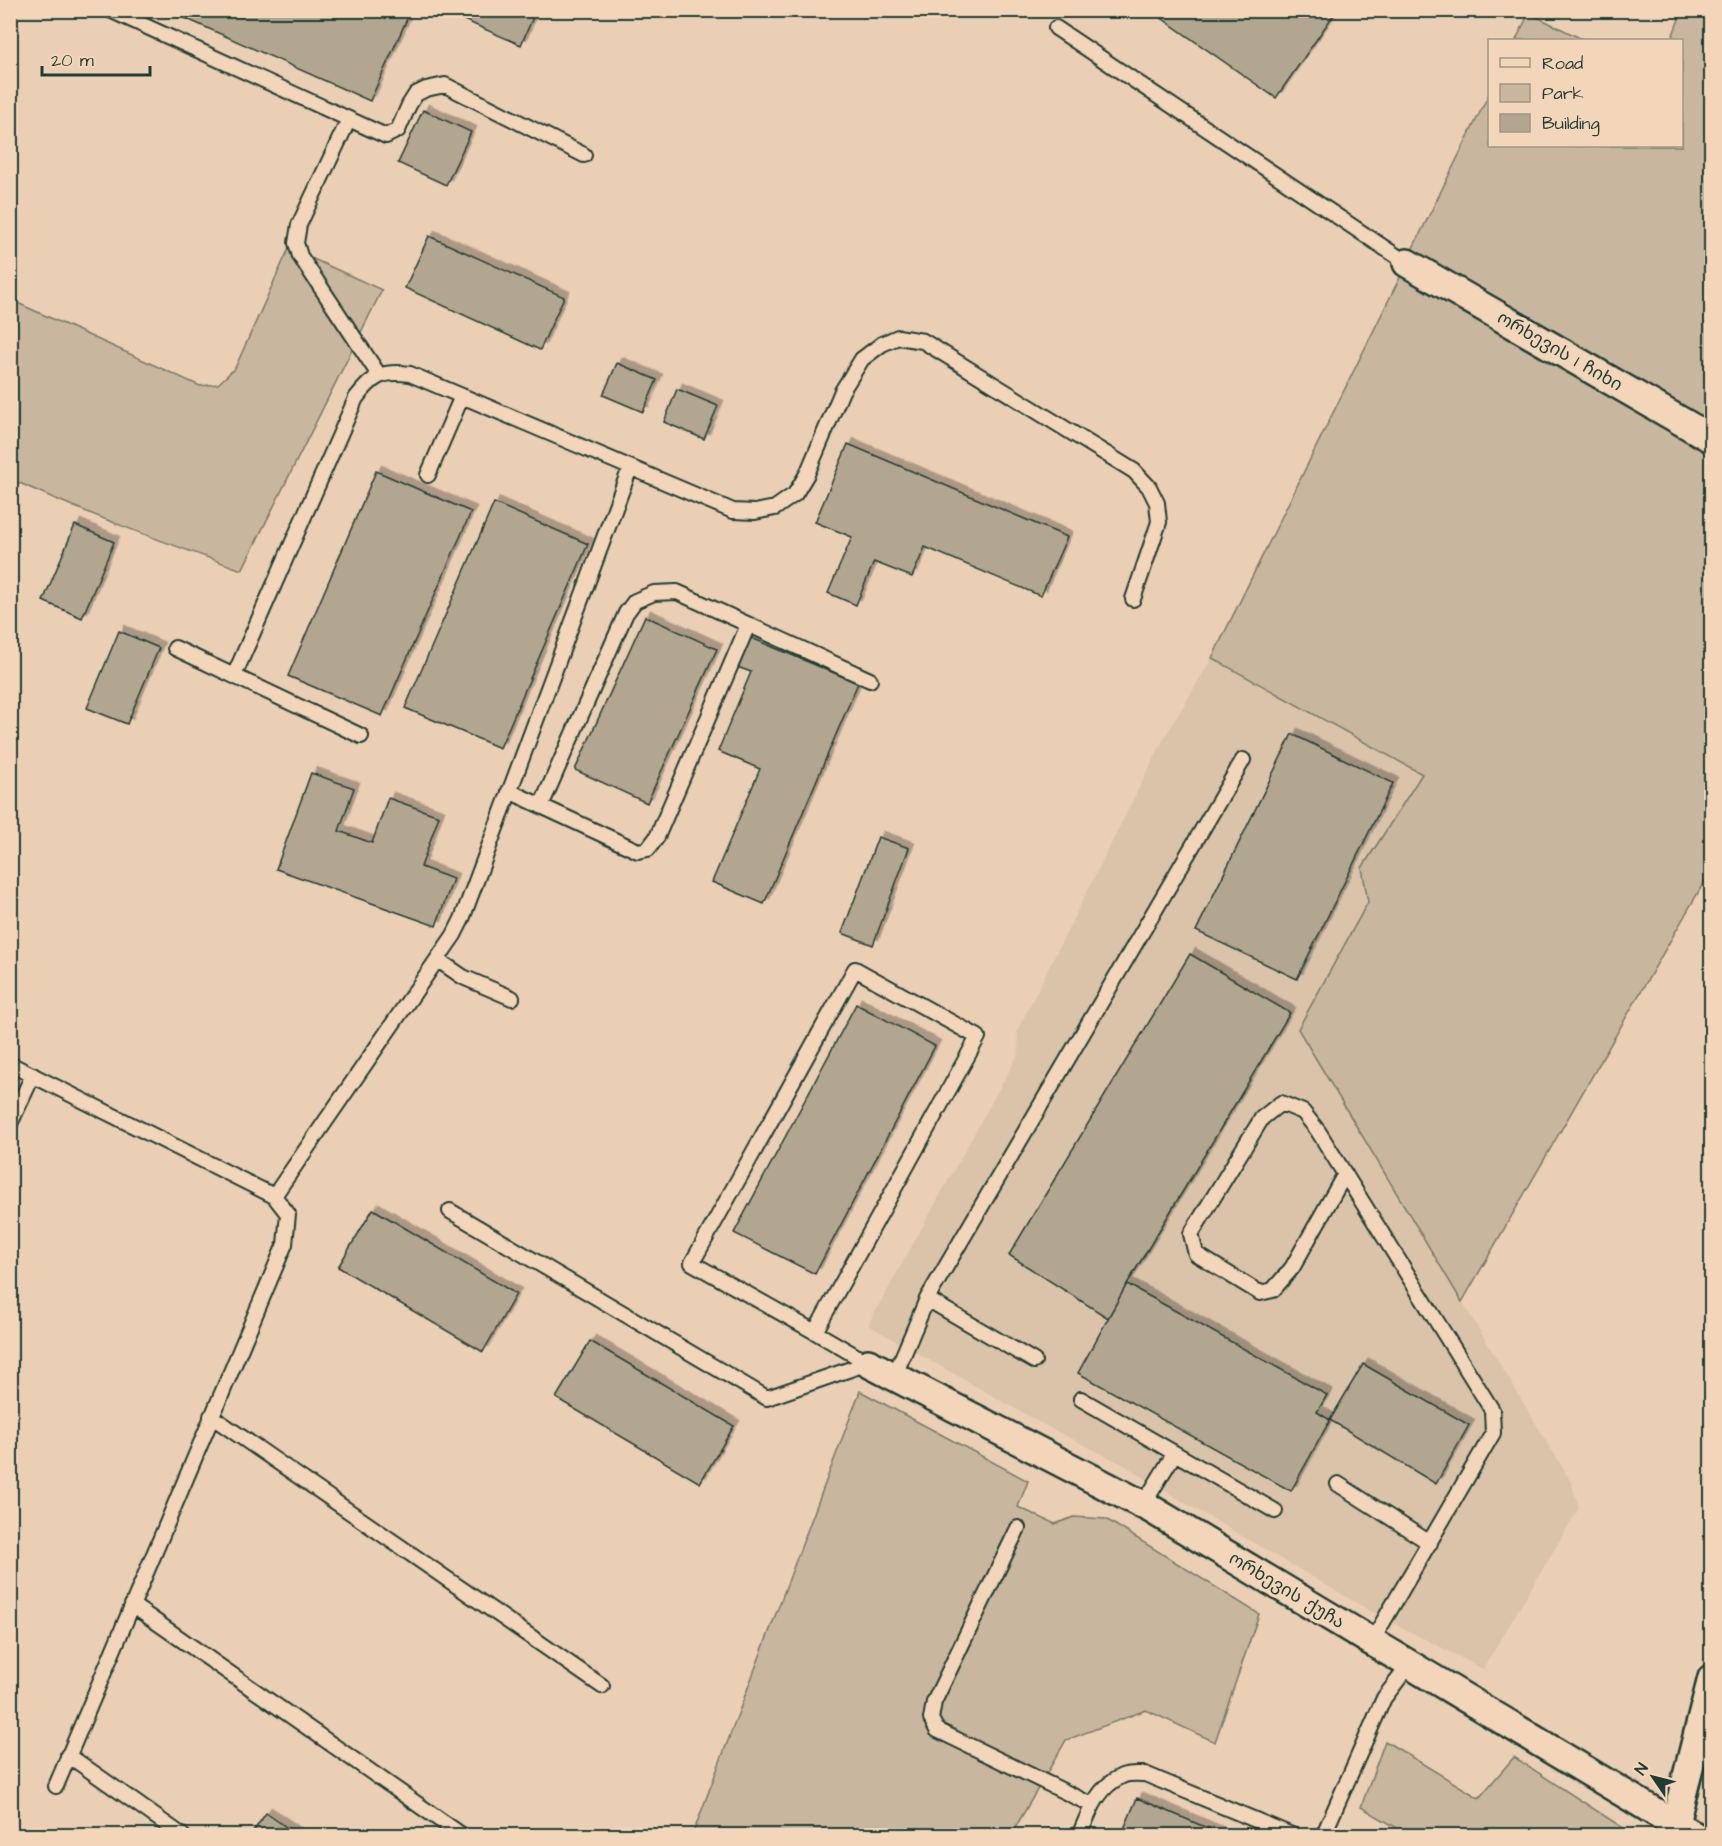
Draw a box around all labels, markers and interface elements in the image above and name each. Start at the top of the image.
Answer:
scale bar [42,39,150,77]
legend [1488,39,1683,147]
text: 20 m [51,48,94,73]
text: Road [1542,51,1583,76]
text: Park [1542,81,1584,106]
text: Building [1542,111,1600,137]
street label: ორხევის I ჩიხი [1492,305,1627,398]
street label: ორხევის ქუჩა [1224,1546,1349,1635]
north arrow [1623,1747,1683,1807]
text: N [1630,1759,1653,1779]

